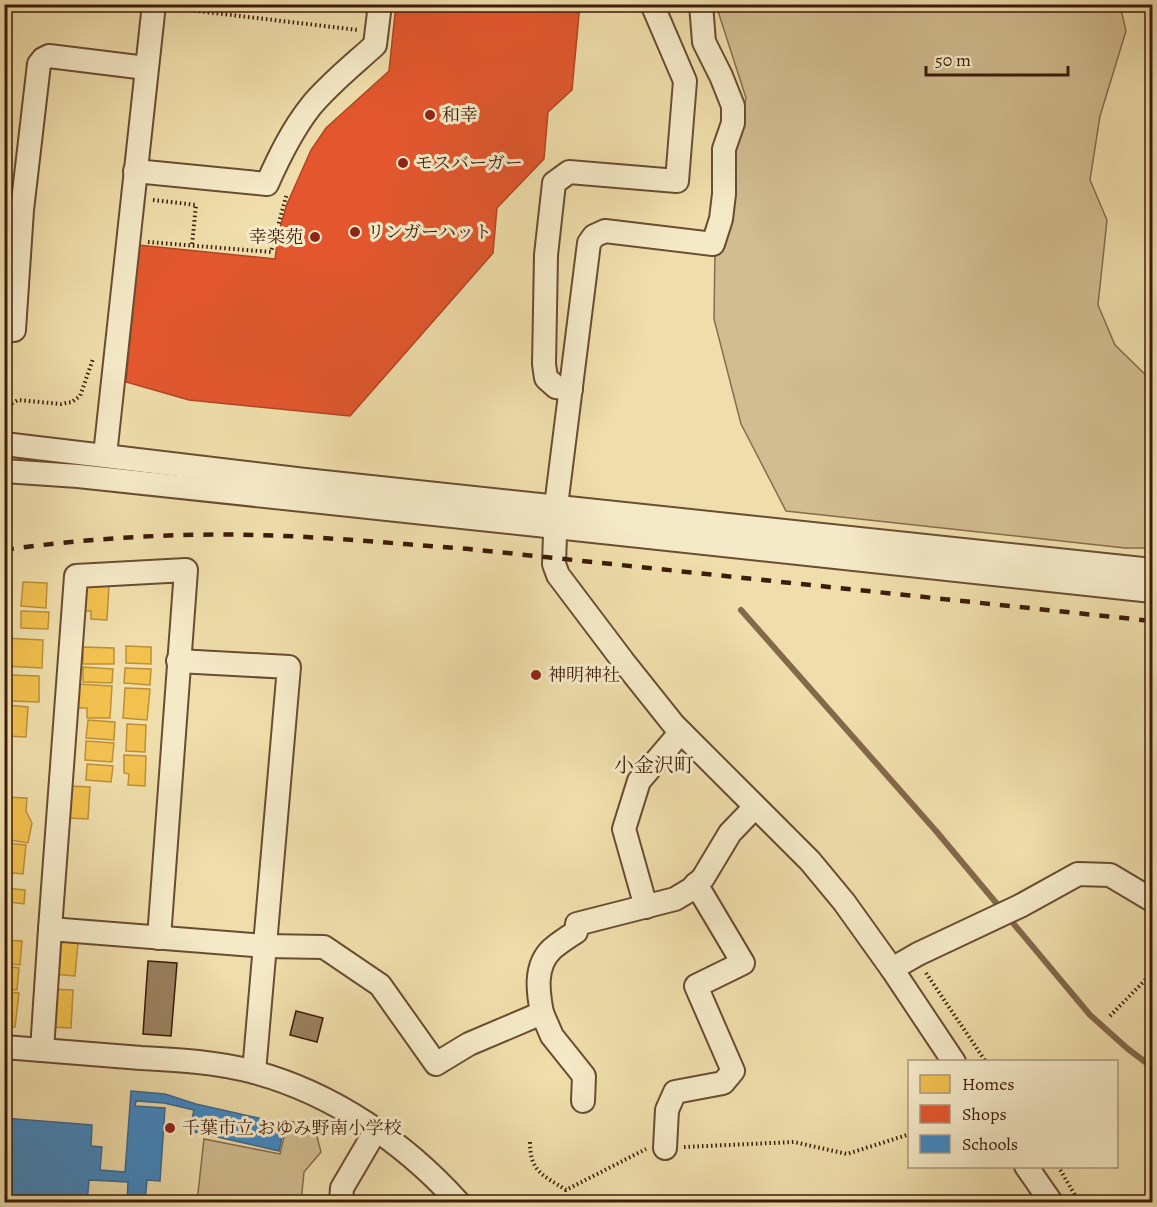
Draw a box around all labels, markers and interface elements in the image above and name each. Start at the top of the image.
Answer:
scale bar [926,39,1068,77]
text: 50 m [935,48,971,72]
place label: 和幸 [442,103,478,127]
marker: 和幸 [423,108,437,122]
place label: モスバーガー [415,151,523,175]
marker: モスバーガー [396,156,410,170]
place label: リンガーハット [367,220,492,244]
place label: 幸楽苑 [249,225,303,249]
marker: リンガーハット [348,225,362,239]
marker: 幸楽苑 [308,230,322,244]
place label: 神明神社 [548,663,620,687]
marker: 神明神社 [529,668,543,682]
district label: 小金沢町 [614,752,694,779]
legend [908,1060,1118,1168]
text: Homes [962,1072,1014,1096]
text: Shops [962,1102,1007,1126]
place label: 千葉市立 おゆみ野南小学校 [182,1116,402,1140]
marker: 千葉市立 おゆみ野南小学校 [163,1121,177,1135]
text: Schools [962,1132,1018,1156]

